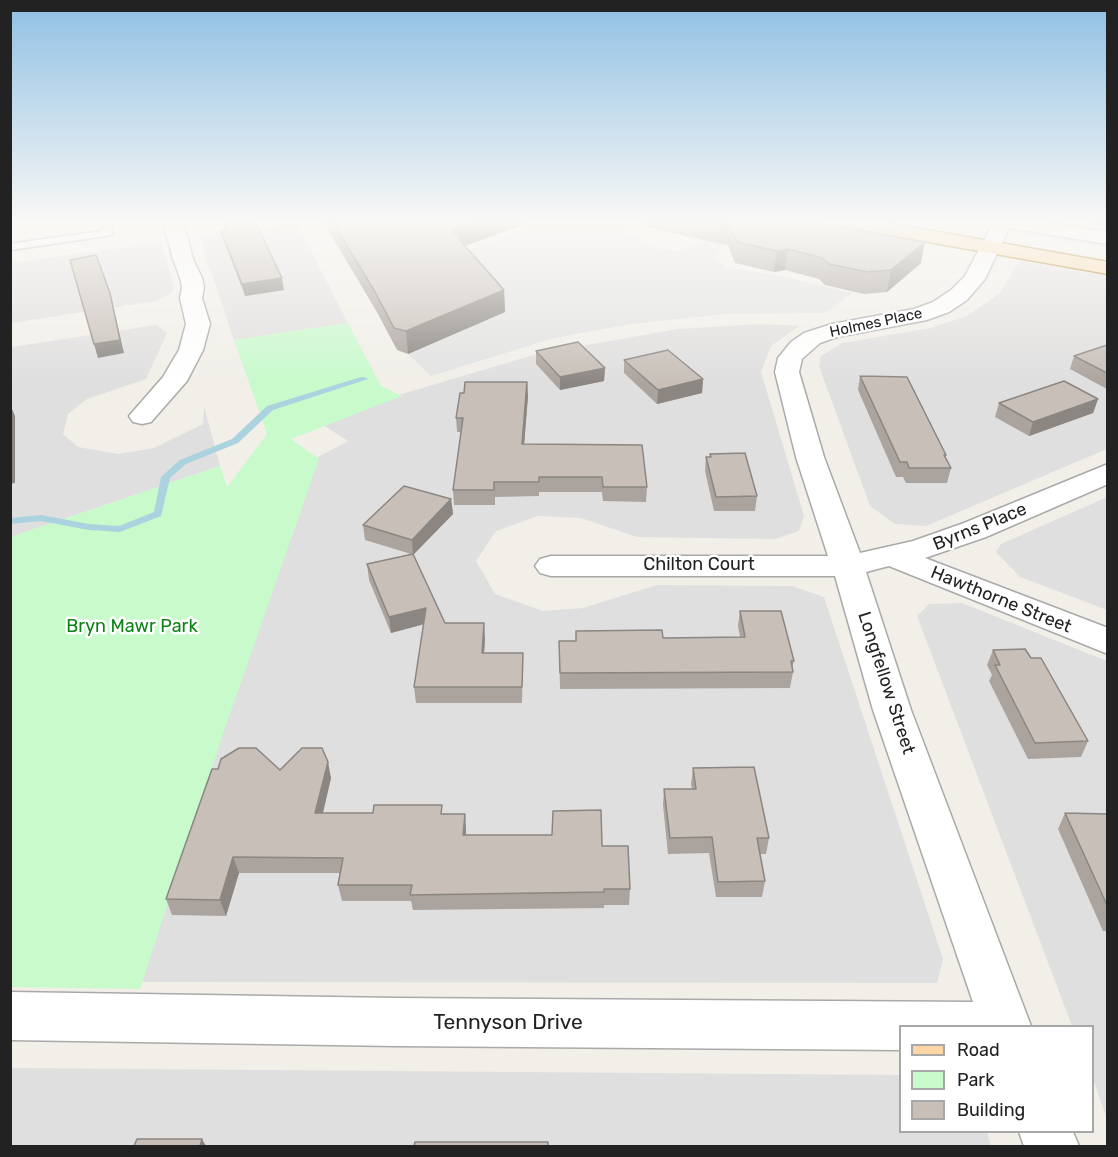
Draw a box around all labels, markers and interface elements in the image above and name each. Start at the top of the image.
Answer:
street label: Holmes Place [828,304,924,342]
street label: Byrns Place [930,498,1030,556]
street label: Chilton Court [643,554,755,576]
street label: Hawthorne Street [928,562,1074,638]
street label: Longfellow Street [853,609,919,757]
park label: Bryn Mawr Park [66,616,198,638]
street label: Tennyson Drive [433,1010,583,1036]
legend [899,1025,1094,1133]
text: Road [957,1039,1000,1061]
text: Park [957,1069,994,1091]
text: Building [957,1099,1025,1121]

